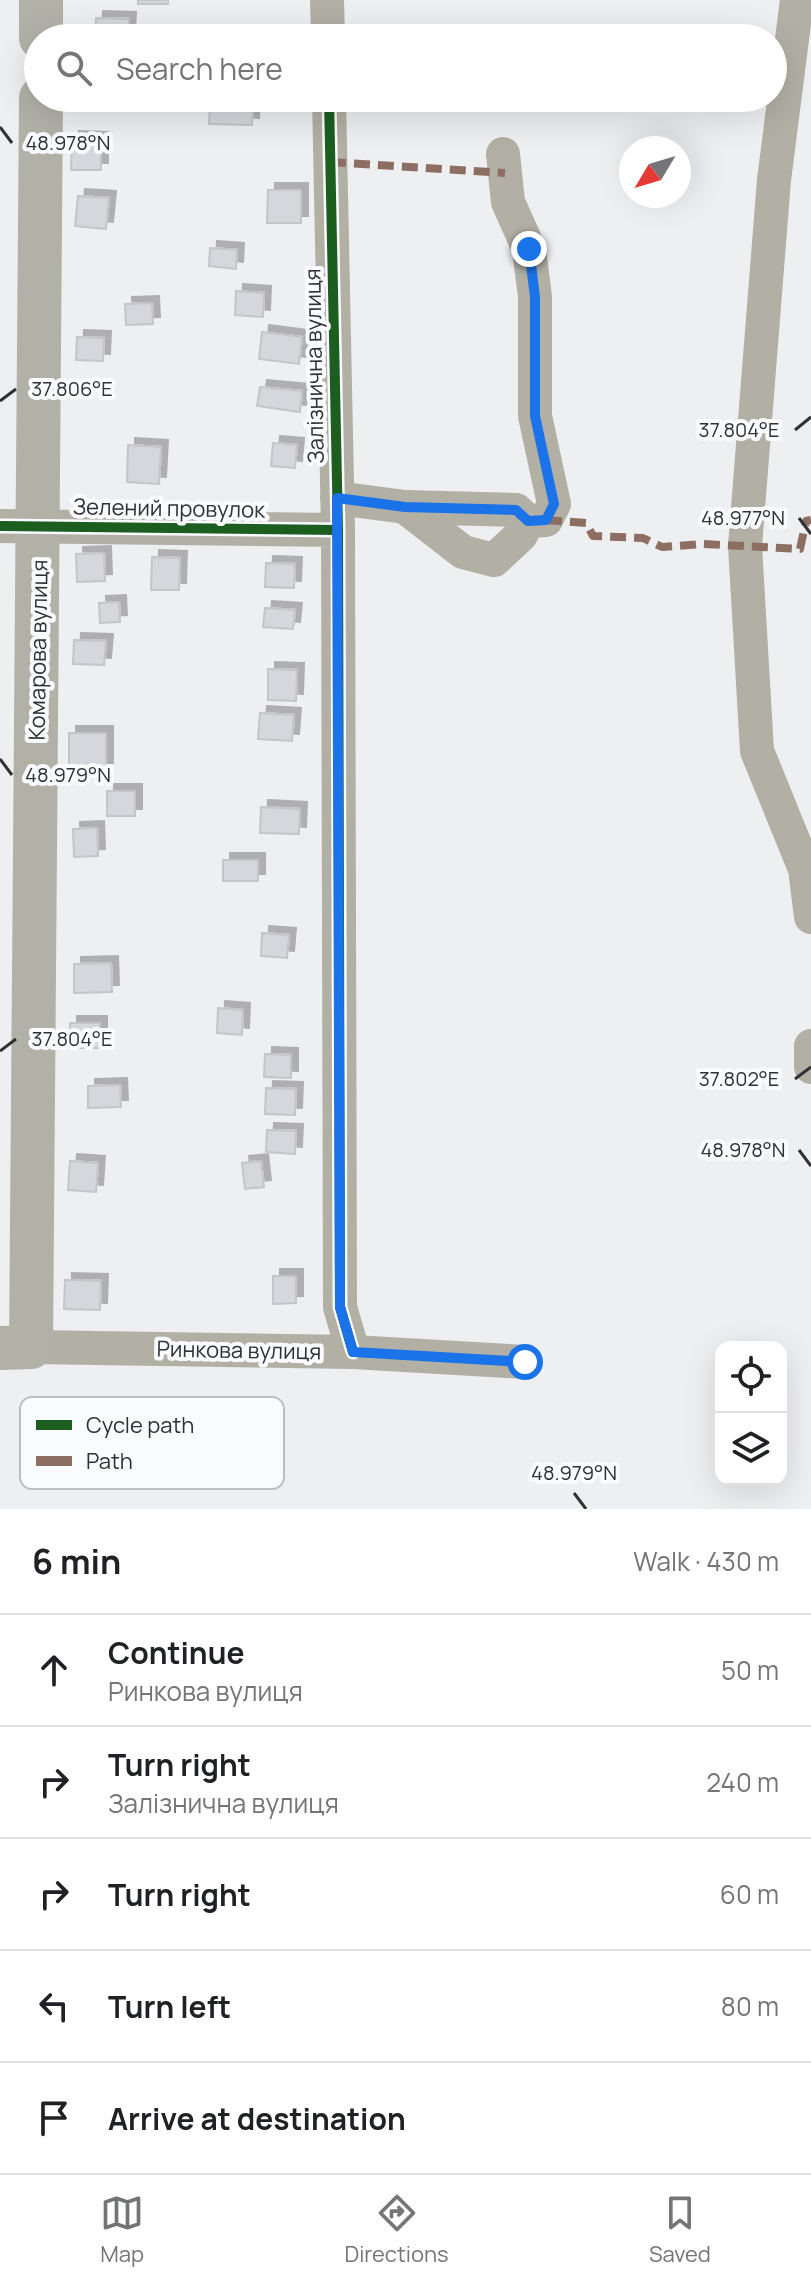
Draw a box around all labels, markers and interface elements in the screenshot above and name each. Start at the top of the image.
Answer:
search box [24,24,787,112]
icon: search [52,46,96,90]
text: Search here [116,48,283,89]
text: 48.978°N [26,129,110,156]
north arrow [619,136,691,208]
route end [511,231,547,267]
street label: Залізнична вулиця [297,268,331,464]
text: 37.806°E [31,375,113,402]
text: 37.804°E [699,416,779,443]
street label: Зелений провулок [73,491,266,525]
text: 48.977°N [701,504,785,531]
street label: Комарова вулиця [21,559,55,741]
text: 48.979°N [25,761,111,788]
text: 37.804°E [32,1025,112,1052]
text: 37.802°E [699,1065,779,1092]
text: 48.978°N [701,1136,785,1163]
street label: Ринкова вулиця [156,1334,322,1366]
map controls [715,1341,787,1485]
button: locate [715,1341,787,1413]
route start [507,1344,543,1380]
legend [20,1397,284,1489]
text: Cycle path [86,1410,194,1440]
button: layers [715,1413,787,1485]
text: Path [86,1446,133,1476]
text: 48.979°N [531,1459,617,1486]
text: 6 min [32,1538,121,1584]
text: Walk · 430 m [633,1543,779,1579]
text: Continue [108,1632,244,1673]
icon: ahead [32,1648,76,1692]
text: 50 m [721,1652,779,1688]
text: Ринкова вулиця [108,1673,303,1709]
text: Turn right [108,1744,251,1785]
icon: right [32,1760,76,1804]
text: 240 m [706,1764,779,1800]
text: Залізнична вулиця [108,1785,339,1821]
icon: right [32,1872,76,1916]
text: Turn right [108,1874,251,1915]
text: 60 m [720,1876,779,1912]
icon: left [32,1984,76,2028]
text: Turn left [108,1986,231,2027]
text: 80 m [721,1988,779,2024]
icon: arrive [32,2096,76,2140]
text: Arrive at destination [108,2098,406,2139]
tab: Map [100,2191,144,2269]
tab: Directions [344,2191,449,2269]
tab: Saved [649,2191,711,2269]

